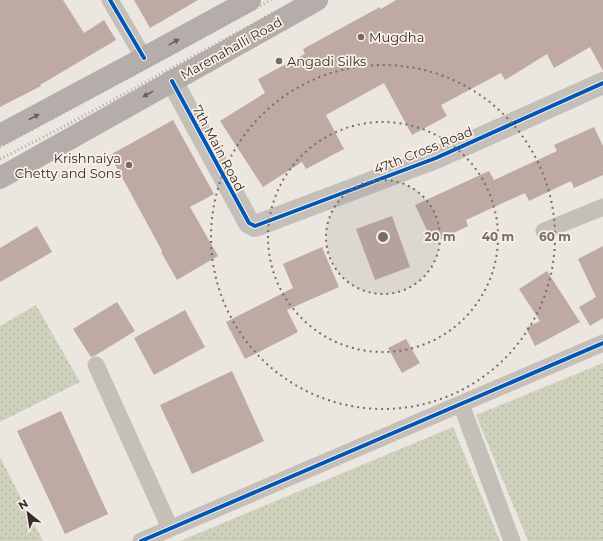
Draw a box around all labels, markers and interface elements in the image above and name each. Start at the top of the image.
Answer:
street label: Marenahalli Road [177,13,285,83]
place label: Mugdha [369,29,424,45]
marker: Mugdha [356,32,366,42]
one-way arrow [168,39,179,45]
place label: Angadi Silks [287,53,366,69]
marker: Angadi Silks [274,56,284,66]
one-way arrow [142,91,154,98]
street label: 7th Main Road [190,102,248,194]
one-way arrow [29,114,40,120]
street label: 47th Cross Road [371,123,475,177]
place label: Krishnaiya Chetty and Sons [15,150,121,181]
marker: Krishnaiya Chetty and Sons [124,160,134,170]
text: 20 m [424,229,456,244]
text: 40 m [482,229,514,244]
text: 60 m [539,229,571,244]
centre of rings [376,230,390,244]
north arrow [8,493,48,533]
text: N [16,496,30,513]

